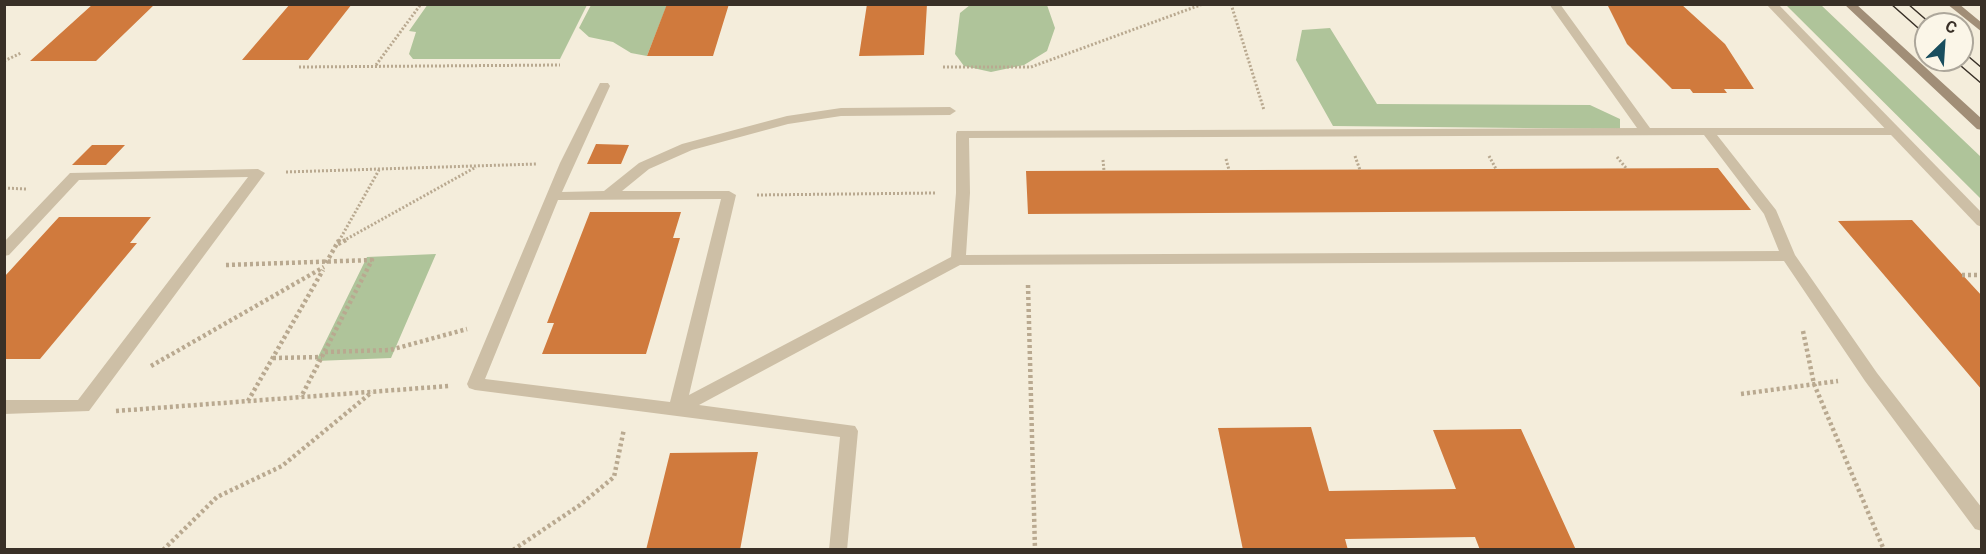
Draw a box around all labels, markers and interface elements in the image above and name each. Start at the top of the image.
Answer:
north arrow [1914,12,1974,72]
text: С [1942,16,1960,38]

